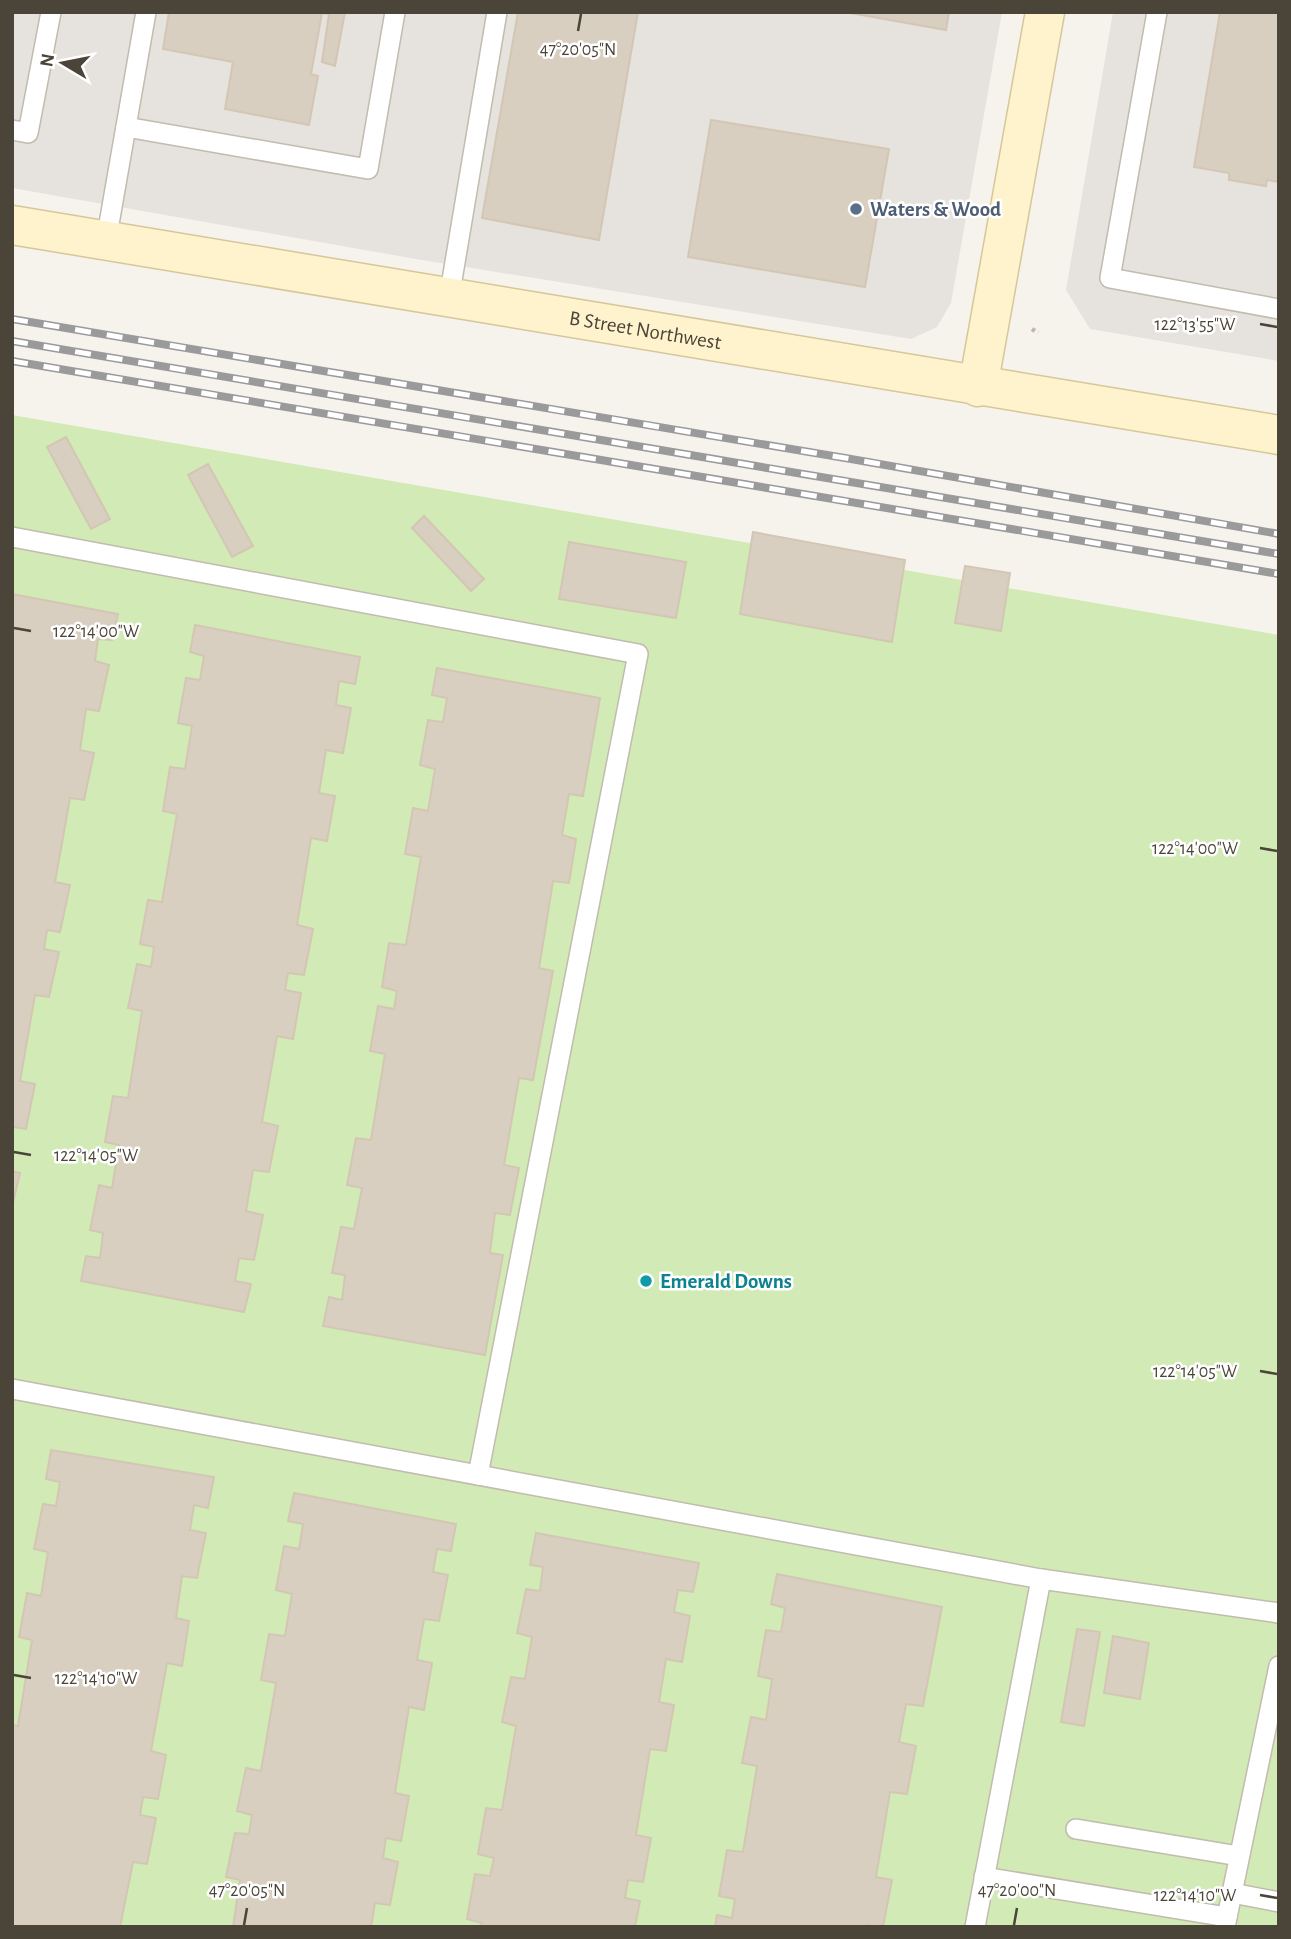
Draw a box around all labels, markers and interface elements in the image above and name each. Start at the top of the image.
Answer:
north arrow [28,28,98,98]
text: 47°20'05"N [540,41,616,59]
text: N [37,52,58,68]
place label: Waters & Wood [870,199,1001,220]
marker: Waters & Wood [848,201,864,217]
street label: B Street Northwest [568,308,723,353]
text: 122°13'55"W [1155,316,1235,334]
text: 122°14'00"W [53,623,139,641]
text: 122°14'00"W [1152,840,1238,858]
text: 122°14'05"W [54,1147,138,1165]
place label: Emerald Downs [660,1271,792,1292]
marker: Emerald Downs [638,1273,654,1289]
text: 122°14'05"W [1153,1363,1237,1381]
text: 122°14'10"W [55,1670,137,1688]
text: 47°20'05"N [209,1882,285,1900]
text: 47°20'00"N [978,1882,1056,1900]
text: 122°14'10"W [1154,1887,1236,1905]

